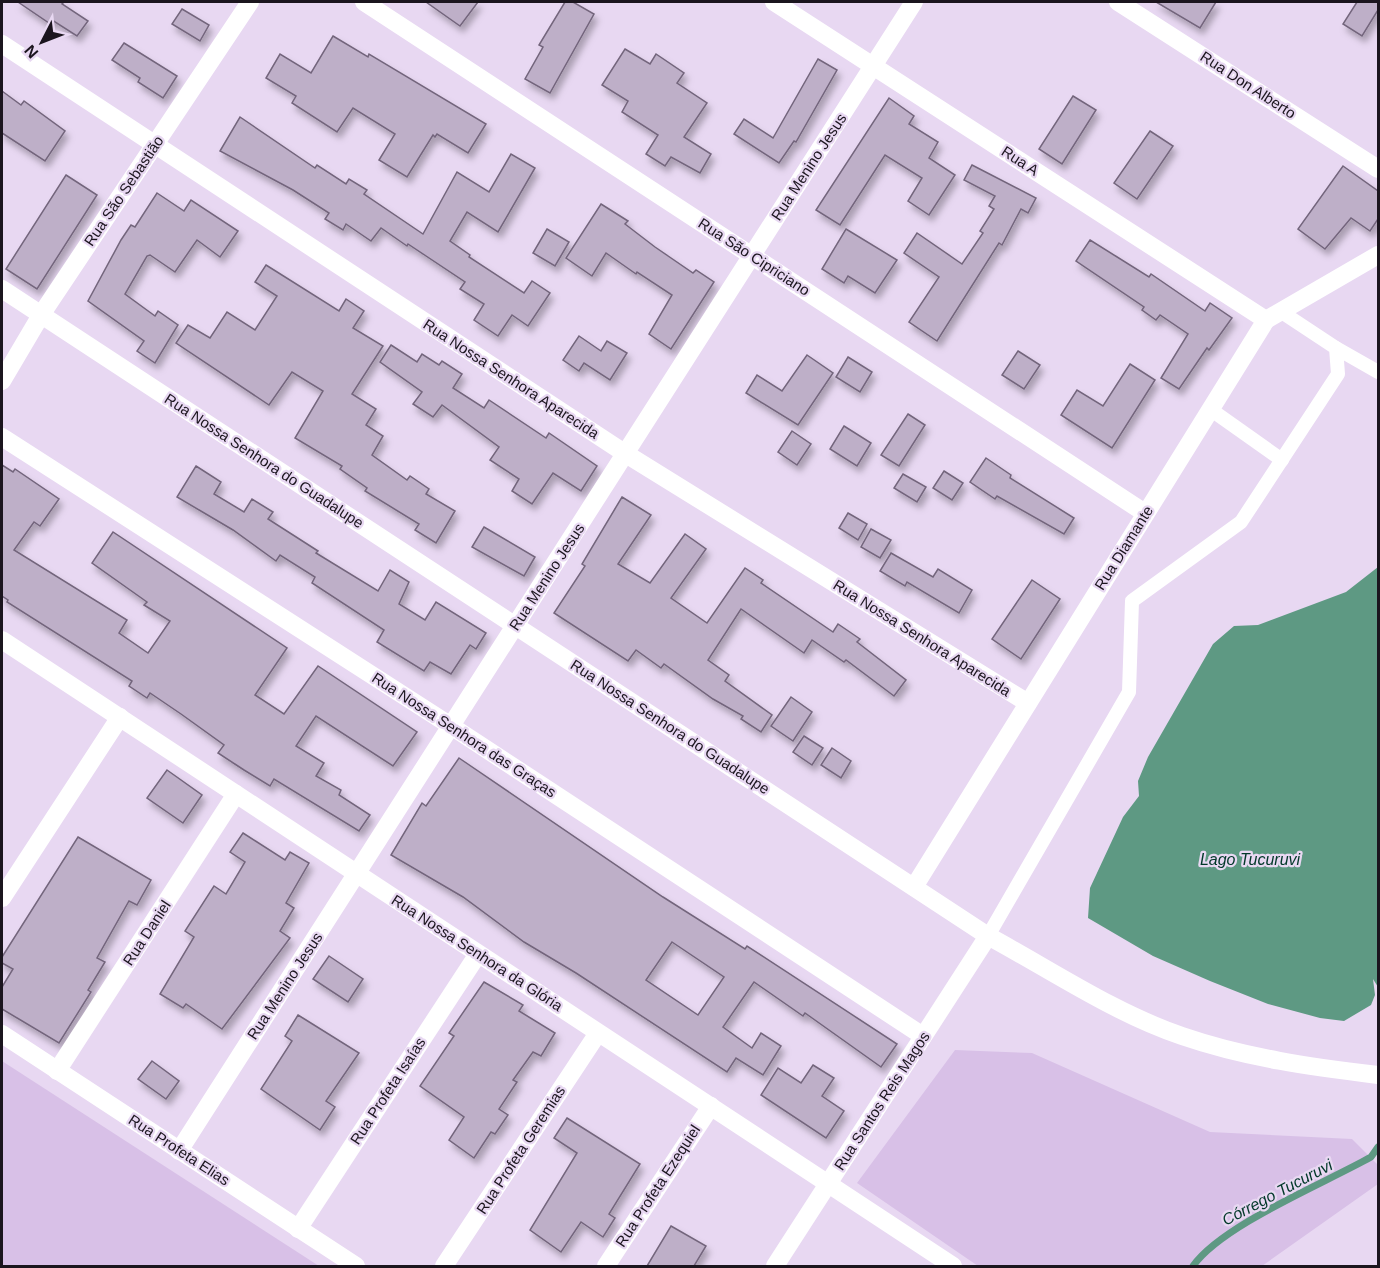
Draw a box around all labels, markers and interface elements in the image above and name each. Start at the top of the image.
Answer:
north arrow [12,12,72,72]
text: N [21,42,41,62]
street label: Rua Don Alberto [1197,47,1299,122]
street label: Rua Menino Jesus [768,110,850,223]
street label: Rua São Sebastião [80,132,167,249]
street label: Rua A [999,142,1042,179]
street label: Rua São Cipriciano [695,214,813,299]
street label: Rua Nossa Senhora Aparecida [420,315,603,442]
street label: Rua Nossa Senhora do Guadalupe [162,390,367,531]
street label: Rua Diamante [1091,503,1156,593]
street label: Rua Menino Jesus [506,520,588,633]
street label: Rua Nossa Senhora Aparecida [830,576,1015,700]
street label: Rua Nossa Senhora do Guadalupe [568,656,773,797]
street label: Rua Nossa Senhora das Graças [369,669,559,801]
water label: Lago Tucuruvi [1200,851,1301,868]
street label: Rua Nossa Senhora da Glória [389,891,566,1015]
street label: Rua Daniel [119,897,174,968]
street label: Rua Menino Jesus [244,929,326,1042]
street label: Rua Santos Reis Magos [830,1028,933,1173]
street label: Rua Profeta Isaías [347,1034,429,1147]
street label: Rua Profeta Geremias [473,1083,568,1217]
street label: Rua Profeta Elias [126,1111,233,1188]
street label: Rua Profeta Ezequiel [612,1122,703,1250]
water label: Córrego Tucuruvi [1219,1156,1336,1229]

